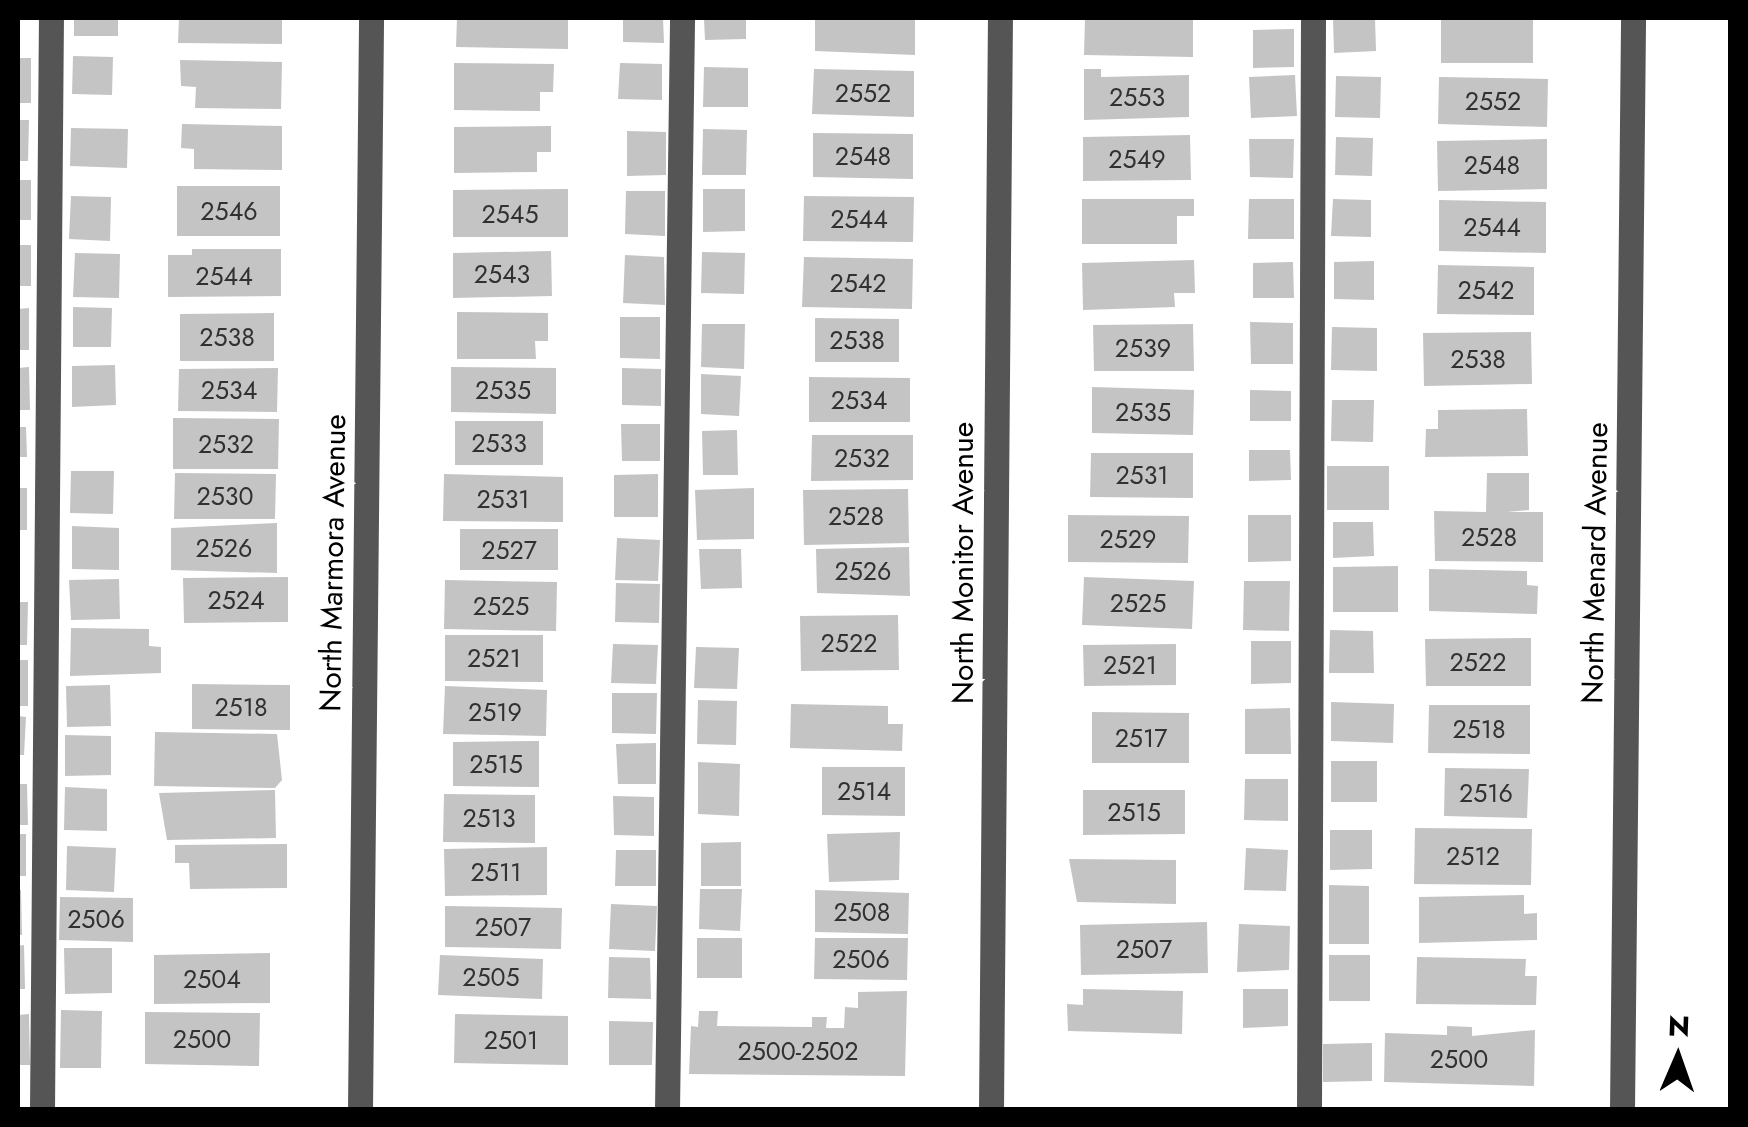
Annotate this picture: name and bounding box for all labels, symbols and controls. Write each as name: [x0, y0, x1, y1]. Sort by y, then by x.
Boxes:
house number: 2552: [835, 78, 891, 108]
house number: 2553: [1109, 82, 1165, 112]
house number: 2552: [1465, 86, 1521, 116]
house number: 2548: [835, 141, 891, 171]
house number: 2549: [1108, 144, 1166, 174]
house number: 2548: [1464, 150, 1520, 180]
house number: 2546: [200, 196, 258, 226]
house number: 2545: [482, 199, 538, 229]
house number: 2544: [830, 204, 888, 234]
house number: 2544: [1463, 212, 1521, 242]
house number: 2543: [474, 259, 530, 289]
house number: 2544: [195, 261, 253, 291]
house number: 2542: [829, 268, 887, 298]
house number: 2542: [1457, 275, 1515, 305]
house number: 2538: [199, 322, 255, 352]
house number: 2538: [829, 325, 885, 355]
house number: 2539: [1115, 333, 1171, 363]
house number: 2538: [1450, 344, 1506, 374]
house number: 2534: [201, 375, 257, 405]
house number: 2535: [475, 375, 531, 405]
house number: 2534: [831, 385, 887, 415]
house number: 2535: [1115, 397, 1171, 427]
street label: North Marmora Avenue: [312, 414, 354, 712]
street label: North Monitor Avenue: [945, 422, 981, 704]
street label: North Menard Avenue: [1575, 422, 1615, 704]
house number: 2533: [471, 428, 527, 458]
house number: 2532: [198, 429, 254, 459]
house number: 2532: [834, 443, 890, 473]
house number: 2531: [1115, 460, 1169, 490]
house number: 2530: [197, 481, 253, 511]
house number: 2531: [476, 484, 530, 514]
house number: 2528: [828, 501, 884, 531]
house number: 2528: [1461, 522, 1517, 552]
house number: 2529: [1100, 524, 1156, 554]
house number: 2526: [196, 533, 252, 563]
house number: 2527: [481, 535, 537, 565]
house number: 2526: [835, 556, 891, 586]
house number: 2524: [207, 585, 265, 615]
house number: 2525: [1110, 588, 1166, 618]
house number: 2525: [473, 591, 529, 621]
house number: 2522: [821, 628, 877, 658]
house number: 2521: [467, 643, 521, 673]
house number: 2522: [1450, 647, 1506, 677]
house number: 2521: [1103, 650, 1157, 680]
house number: 2518: [214, 692, 268, 722]
house number: 2519: [468, 697, 522, 727]
house number: 2518: [1452, 714, 1506, 744]
house number: 2517: [1115, 723, 1167, 753]
house number: 2515: [469, 749, 523, 779]
house number: 2514: [837, 776, 891, 806]
house number: 2516: [1459, 778, 1513, 808]
house number: 2515: [1107, 797, 1161, 827]
house number: 2513: [462, 803, 516, 833]
house number: 2512: [1446, 841, 1500, 871]
house number: 2511: [471, 857, 521, 887]
house number: 2508: [834, 897, 890, 927]
house number: 2506: [67, 904, 125, 934]
house number: 2507: [475, 912, 531, 942]
house number: 2507: [1116, 934, 1172, 964]
house number: 2506: [832, 944, 890, 974]
house number: 2505: [462, 962, 520, 992]
house number: 2504: [183, 964, 241, 994]
text: N: [1667, 1006, 1691, 1047]
north arrow: [1628, 1007, 1728, 1107]
house number: 2500: [173, 1024, 231, 1054]
house number: 2501: [484, 1025, 538, 1055]
house number: 2500-2502: [737, 1036, 859, 1066]
house number: 2500: [1430, 1044, 1488, 1074]

